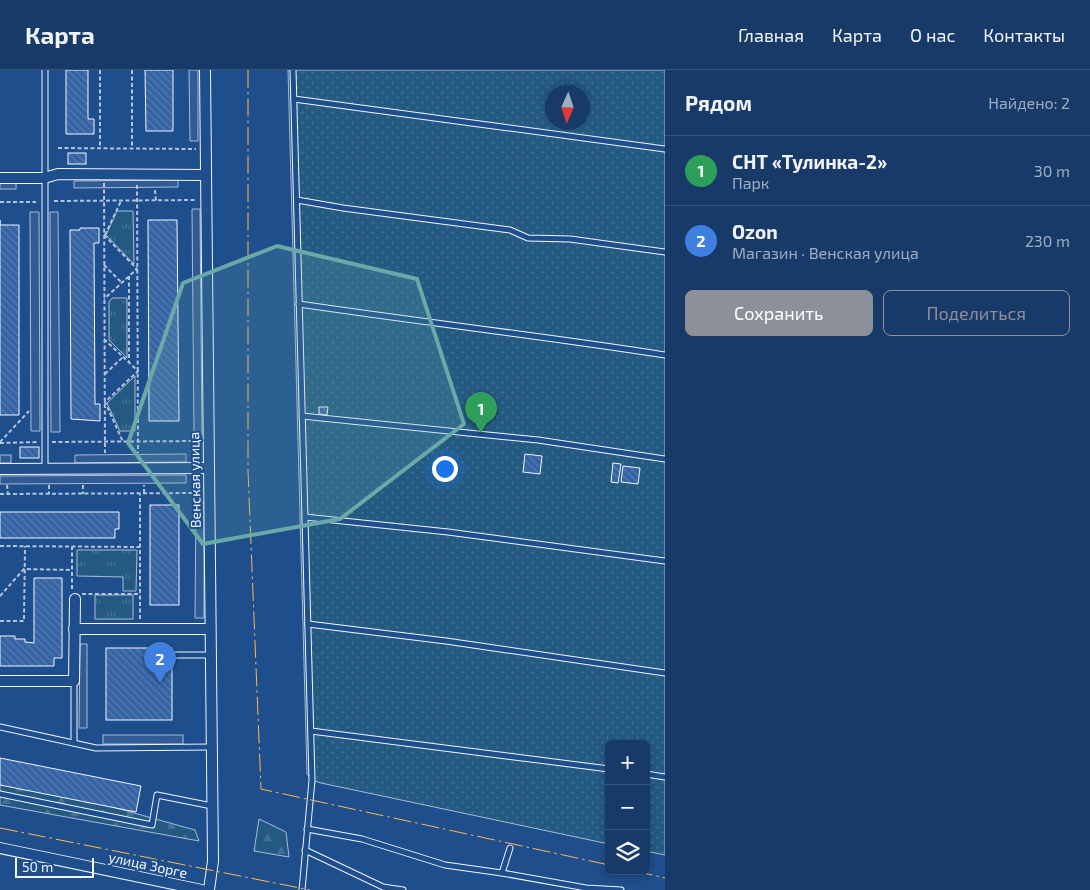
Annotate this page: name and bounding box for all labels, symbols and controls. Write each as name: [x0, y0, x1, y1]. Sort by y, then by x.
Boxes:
text: Карта: [25, 20, 95, 49]
text: Главная: [738, 24, 804, 46]
text: Карта: [832, 24, 882, 46]
text: О нас: [910, 24, 955, 46]
text: Контакты: [983, 24, 1065, 46]
north arrow: [545, 85, 590, 130]
text: Рядом: [685, 90, 752, 115]
text: Найдено: 2: [988, 93, 1070, 112]
text: СНТ «Тулинка-2»: [732, 150, 887, 173]
text: 1: [698, 161, 704, 180]
text: 30 m: [1034, 161, 1070, 180]
text: Парк: [732, 173, 769, 192]
text: Ozon: [732, 220, 778, 243]
text: 2: [696, 231, 706, 250]
text: 230 m: [1025, 231, 1070, 250]
text: Магазин · Венская улица: [732, 243, 919, 262]
button: Сохранить: [685, 290, 873, 336]
button: Поделиться: [883, 290, 1070, 336]
pin: 1: [465, 392, 497, 433]
street label: Венская улица: [185, 432, 204, 528]
your location: [432, 456, 458, 482]
pin: 2: [144, 642, 176, 683]
map controls: [605, 740, 650, 875]
button: +: [605, 740, 650, 785]
button: −: [605, 785, 650, 830]
button: layers: [605, 830, 650, 875]
street label: улица Зорге: [107, 848, 189, 881]
scale bar: [15, 855, 94, 878]
text: 50 m: [22, 858, 53, 875]

